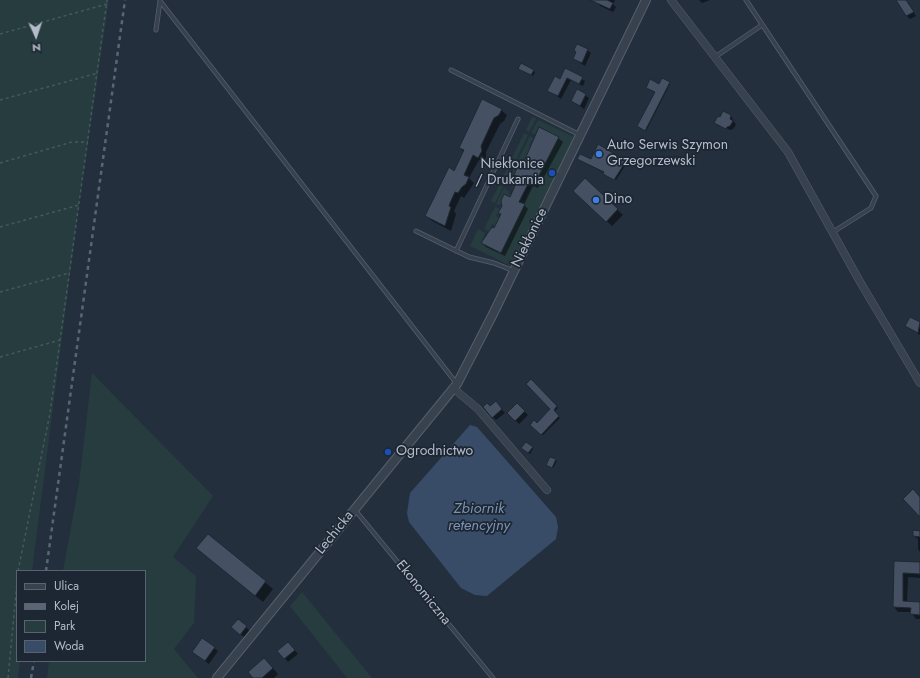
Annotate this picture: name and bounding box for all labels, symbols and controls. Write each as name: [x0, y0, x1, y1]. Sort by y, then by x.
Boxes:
north arrow: [16, 16, 56, 56]
text: N: [32, 40, 41, 56]
place label: Auto Serwis Szymon Grzegorzewski: [607, 138, 728, 170]
marker: Auto Serwis Szymon Grzegorzewski: [594, 149, 604, 159]
place label: Niekłonice / Drukarnia: [475, 157, 544, 190]
marker: Niekłonice / Drukarnia: [547, 168, 557, 178]
place label: Dino: [604, 192, 632, 208]
marker: Dino: [591, 195, 601, 205]
street label: Niekłonice: [509, 206, 551, 270]
place label: Ogrodnictwo: [396, 444, 473, 460]
marker: Ogrodnictwo: [383, 447, 393, 457]
water label: Zbiornik retencyjny: [448, 500, 510, 535]
street label: Lechicka: [312, 508, 358, 558]
street label: Ekonomiczna: [392, 557, 454, 629]
legend: [16, 570, 146, 662]
text: Ulica: [54, 577, 79, 595]
text: Kolej: [54, 597, 79, 615]
text: Park: [54, 617, 75, 635]
text: Woda: [54, 637, 84, 655]

